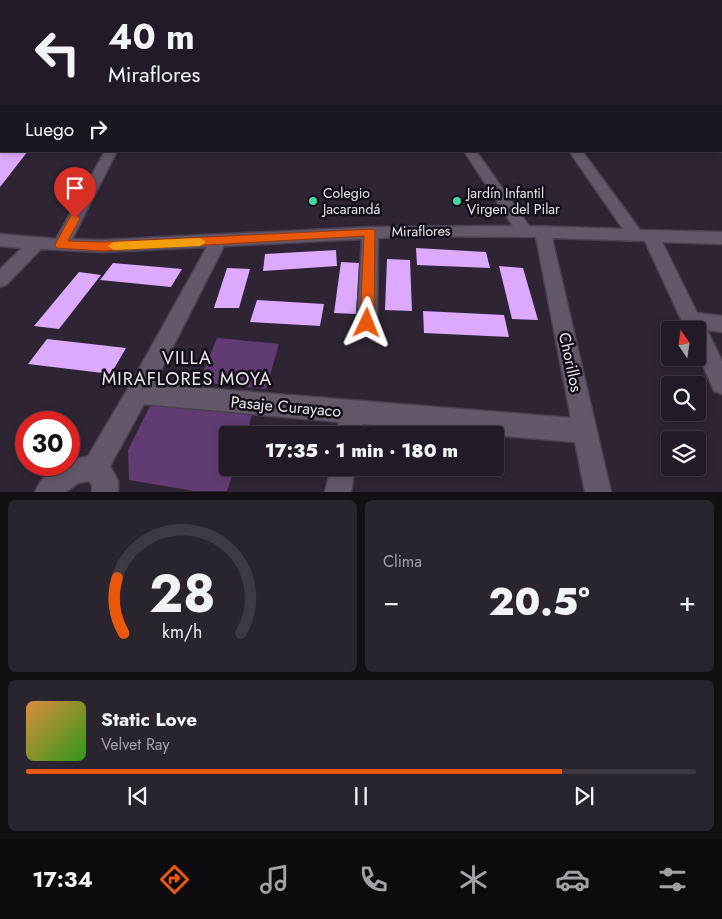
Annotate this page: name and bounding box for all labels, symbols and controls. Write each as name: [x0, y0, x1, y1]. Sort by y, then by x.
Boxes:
text: 40 m: [108, 12, 195, 62]
icon: left: [25, 20, 90, 85]
text: Miraflores: [108, 58, 200, 90]
icon: right: [84, 115, 112, 143]
text: Luego: [25, 116, 74, 143]
pin: [54, 167, 96, 218]
icon: arrive: [61, 174, 89, 202]
place label: Colegio Jacarandá: [321, 183, 380, 219]
place label: Jardín Infantil Virgen del Pilar: [465, 183, 560, 219]
marker: Colegio Jacarandá: [307, 195, 319, 207]
marker: Jardín Infantil Virgen del Pilar: [451, 195, 463, 207]
street label: Miraflores: [391, 220, 451, 242]
position arrow: [340, 296, 392, 348]
north arrow: [661, 321, 706, 366]
map controls: [661, 321, 706, 476]
street label: Chorillos: [553, 330, 588, 394]
district label: VILLA MIRAFLORES MOYA: [102, 345, 272, 392]
button: search: [661, 376, 706, 421]
street label: Pasaje Curayaco: [230, 390, 342, 423]
speed limit sign: 30: [15, 411, 80, 476]
button: layers: [661, 431, 706, 476]
text: 17:35 · 1 min · 180 m: [265, 437, 458, 464]
text: Clima: [383, 550, 422, 573]
text: 28: [149, 556, 216, 632]
text: 20.5°: [489, 574, 590, 629]
text: −: [383, 581, 400, 622]
text: +: [679, 581, 696, 622]
text: km/h: [162, 619, 203, 645]
text: Static Love: [101, 706, 197, 733]
text: Velvet Ray: [101, 733, 170, 756]
icon: previous: [124, 782, 152, 810]
icon: pause: [347, 782, 375, 810]
icon: next: [570, 782, 598, 810]
icon: directions: [157, 862, 192, 897]
icon: music: [257, 862, 292, 897]
icon: phone: [356, 862, 391, 897]
icon: climate: [456, 862, 491, 897]
icon: car: [555, 862, 590, 897]
icon: filters: [655, 862, 690, 897]
text: 17:34: [32, 863, 93, 895]

